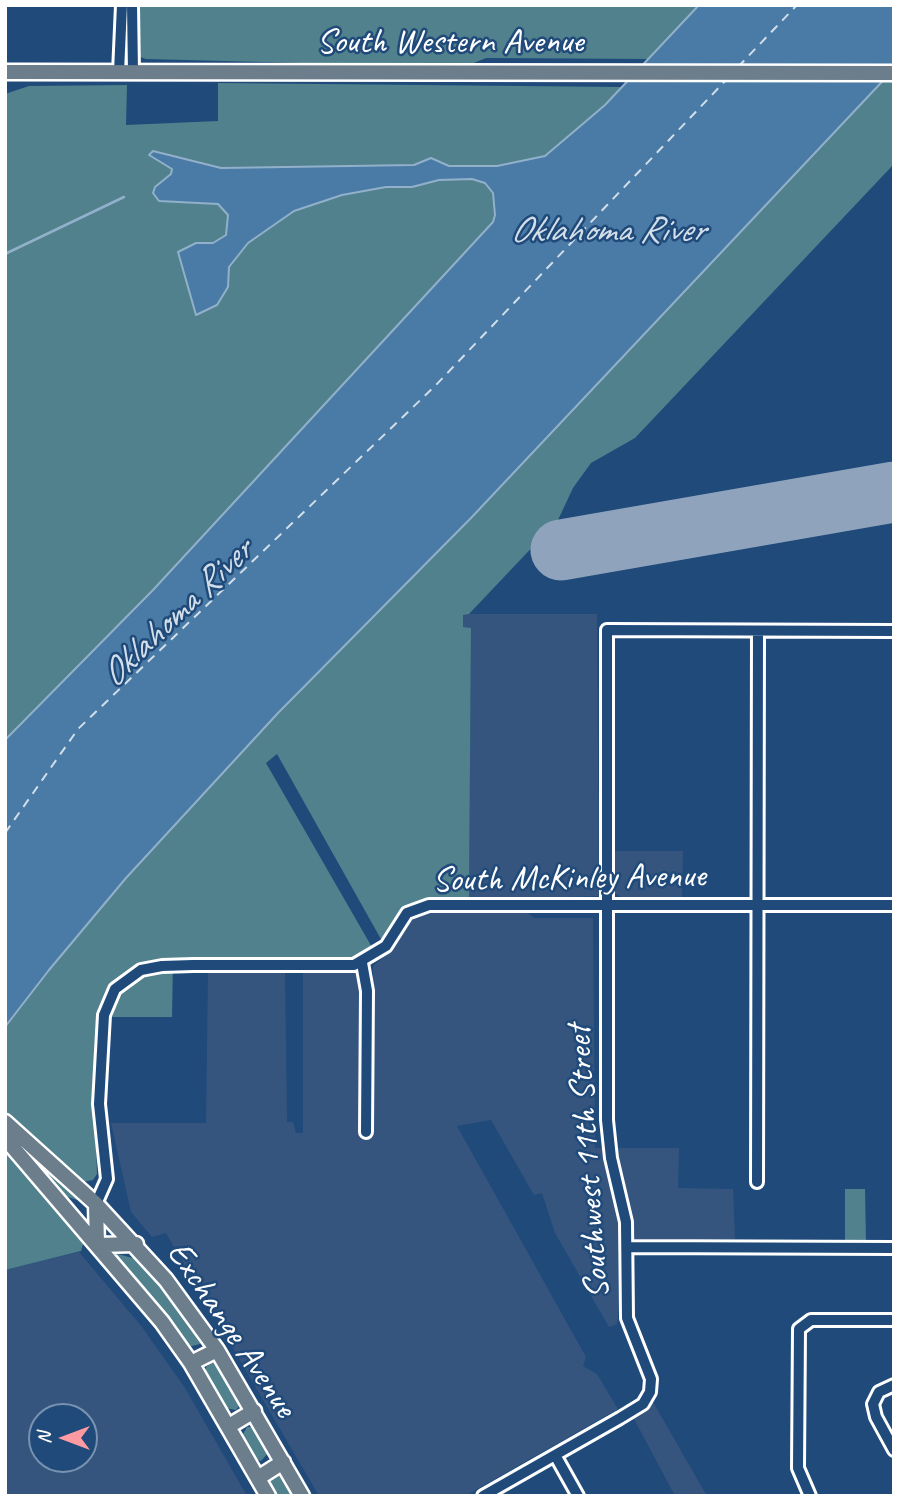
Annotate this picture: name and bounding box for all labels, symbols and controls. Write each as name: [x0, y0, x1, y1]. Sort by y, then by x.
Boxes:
street label: South Western Avenue: [317, 22, 583, 64]
water label: Oklahoma River: [510, 209, 704, 253]
water label: Oklahoma River: [92, 531, 262, 697]
street label: South McKinley Avenue: [432, 856, 706, 902]
street label: Southwest 11th Street: [558, 1024, 620, 1300]
street label: Exchange Avenue: [157, 1234, 305, 1426]
north arrow: [28, 1403, 98, 1473]
text: N: [32, 1432, 56, 1444]

